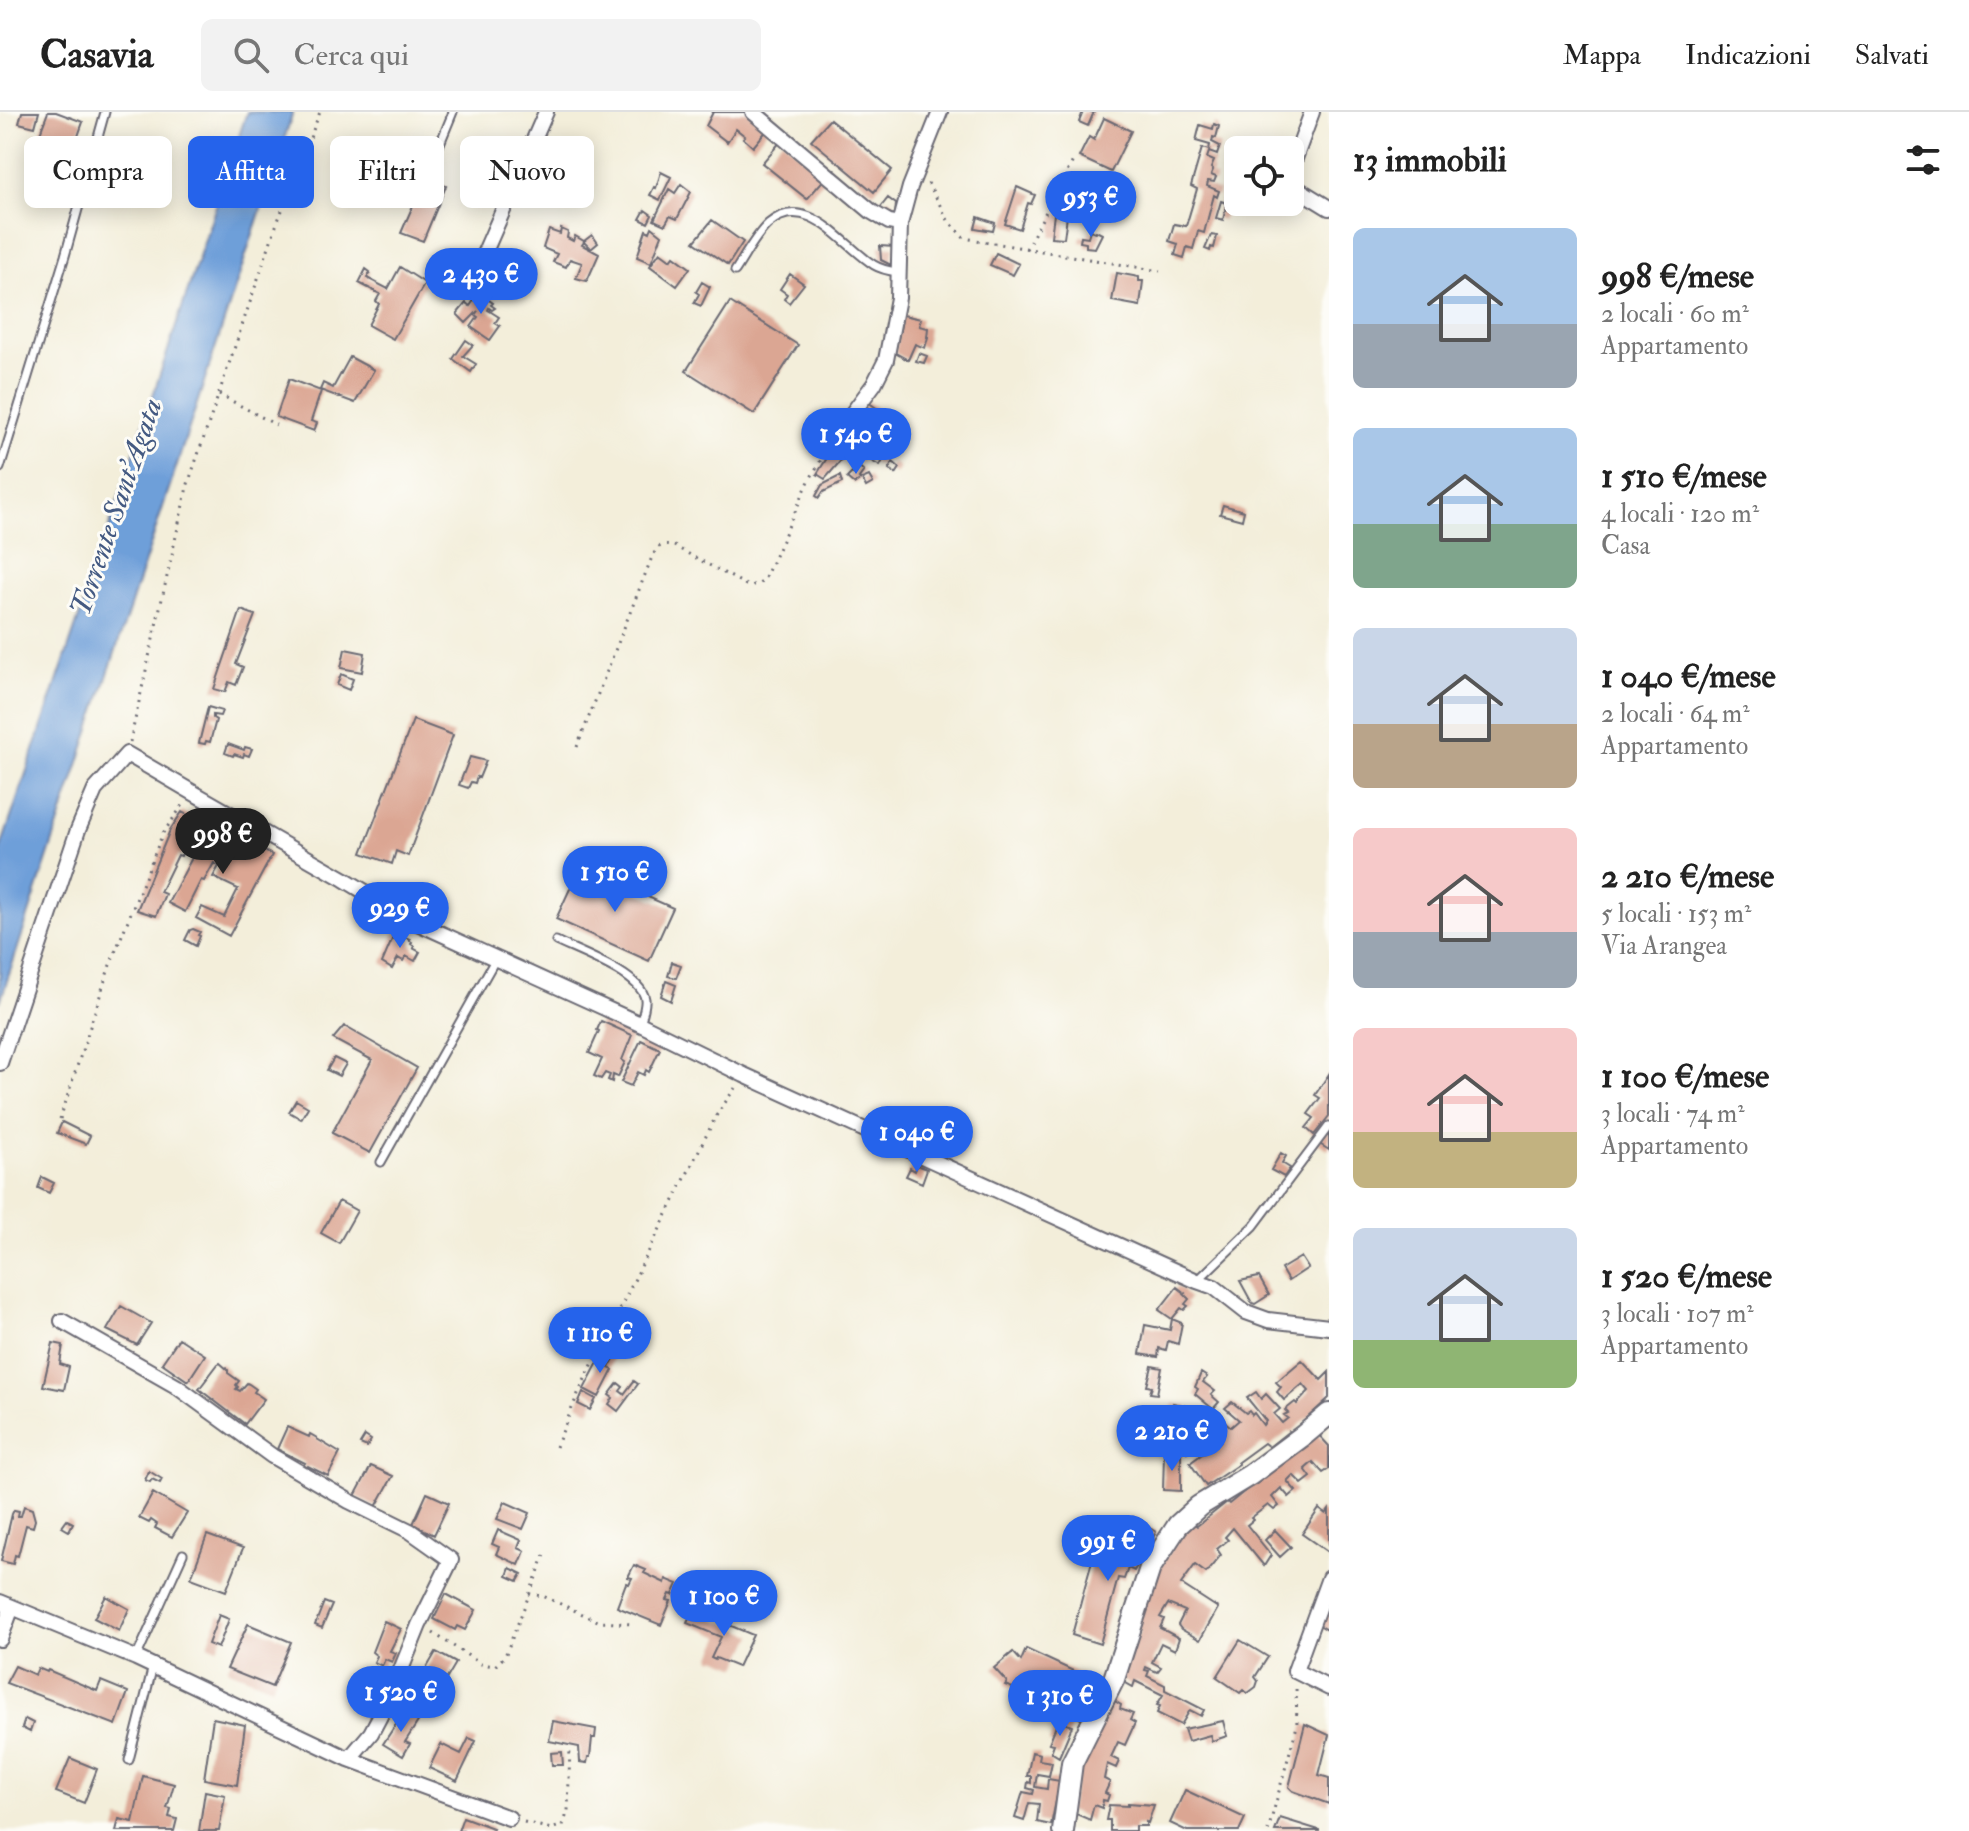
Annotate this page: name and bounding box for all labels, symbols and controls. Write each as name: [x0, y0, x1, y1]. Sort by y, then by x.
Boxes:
search box: [201, 19, 761, 91]
text: Casavia: [40, 31, 153, 79]
icon: search: [229, 33, 273, 77]
text: Cerca qui: [293, 37, 409, 74]
text: Mappa: [1563, 38, 1641, 73]
text: Indicazioni: [1685, 38, 1811, 73]
text: Salvati: [1855, 38, 1929, 73]
chip: Compra: [24, 136, 172, 208]
chip: Affitta: [188, 136, 314, 208]
chip: Filtri: [330, 136, 444, 208]
chip: Nuovo: [460, 136, 594, 208]
map controls: [1224, 136, 1304, 216]
button: locate: [1224, 136, 1304, 216]
icon: filters: [1901, 138, 1945, 182]
text: 13 immobili: [1353, 139, 1507, 182]
pin: 953 €: [1035, 171, 1147, 239]
text: 953 €: [1063, 181, 1119, 213]
pin: 2 430 €: [407, 248, 555, 316]
text: 998 €/mese: [1601, 255, 1754, 298]
text: 2 430 €: [443, 258, 519, 290]
icon: home: [1417, 260, 1513, 356]
text: 2 locali · 60 m²: [1601, 298, 1749, 330]
text: Appartamento: [1601, 330, 1748, 362]
water label: Torrente Sant'Agata: [62, 394, 170, 620]
pin: 1 540 €: [782, 408, 930, 476]
text: 1 540 €: [819, 418, 893, 450]
text: 1 510 €/mese: [1601, 455, 1767, 498]
icon: home: [1417, 460, 1513, 556]
text: 4 locali · 120 m²: [1601, 498, 1759, 530]
text: Casa: [1601, 530, 1650, 562]
text: 1 040 €/mese: [1601, 655, 1776, 698]
icon: home: [1417, 660, 1513, 756]
text: 2 locali · 64 m²: [1601, 698, 1750, 730]
text: Appartamento: [1601, 730, 1748, 762]
pin: 998 €: [167, 808, 279, 876]
text: 998 €: [193, 818, 253, 850]
pin: 1 510 €: [541, 846, 689, 914]
text: 2 210 €/mese: [1601, 855, 1774, 898]
text: 1 510 €: [580, 856, 650, 888]
icon: home: [1417, 860, 1513, 956]
pin: 929 €: [344, 882, 456, 950]
text: 929 €: [370, 892, 430, 924]
text: 5 locali · 153 m²: [1601, 898, 1751, 930]
text: Via Arangea: [1601, 930, 1727, 962]
text: 1 100 €/mese: [1601, 1055, 1769, 1098]
icon: home: [1417, 1060, 1513, 1156]
text: 3 locali · 74 m²: [1601, 1098, 1745, 1130]
pin: 1 040 €: [843, 1106, 991, 1174]
text: 1 040 €: [879, 1116, 955, 1148]
text: Appartamento: [1601, 1130, 1748, 1162]
text: 1 520 €/mese: [1601, 1255, 1772, 1298]
icon: home: [1417, 1260, 1513, 1356]
text: 3 locali · 107 m²: [1601, 1298, 1754, 1330]
pin: 1 110 €: [526, 1307, 674, 1375]
text: 1 110 €: [566, 1317, 634, 1349]
text: Appartamento: [1601, 1330, 1748, 1362]
pin: 2 210 €: [1098, 1405, 1246, 1473]
text: 2 210 €: [1135, 1415, 1209, 1447]
pin: 991 €: [1052, 1515, 1164, 1583]
text: 991 €: [1080, 1525, 1136, 1557]
pin: 1 100 €: [650, 1570, 798, 1638]
text: 1 100 €: [688, 1580, 760, 1612]
pin: 1 520 €: [327, 1666, 475, 1734]
pin: 1 310 €: [986, 1670, 1134, 1738]
text: 1 520 €: [364, 1676, 438, 1708]
text: 1 310 €: [1026, 1680, 1094, 1712]

